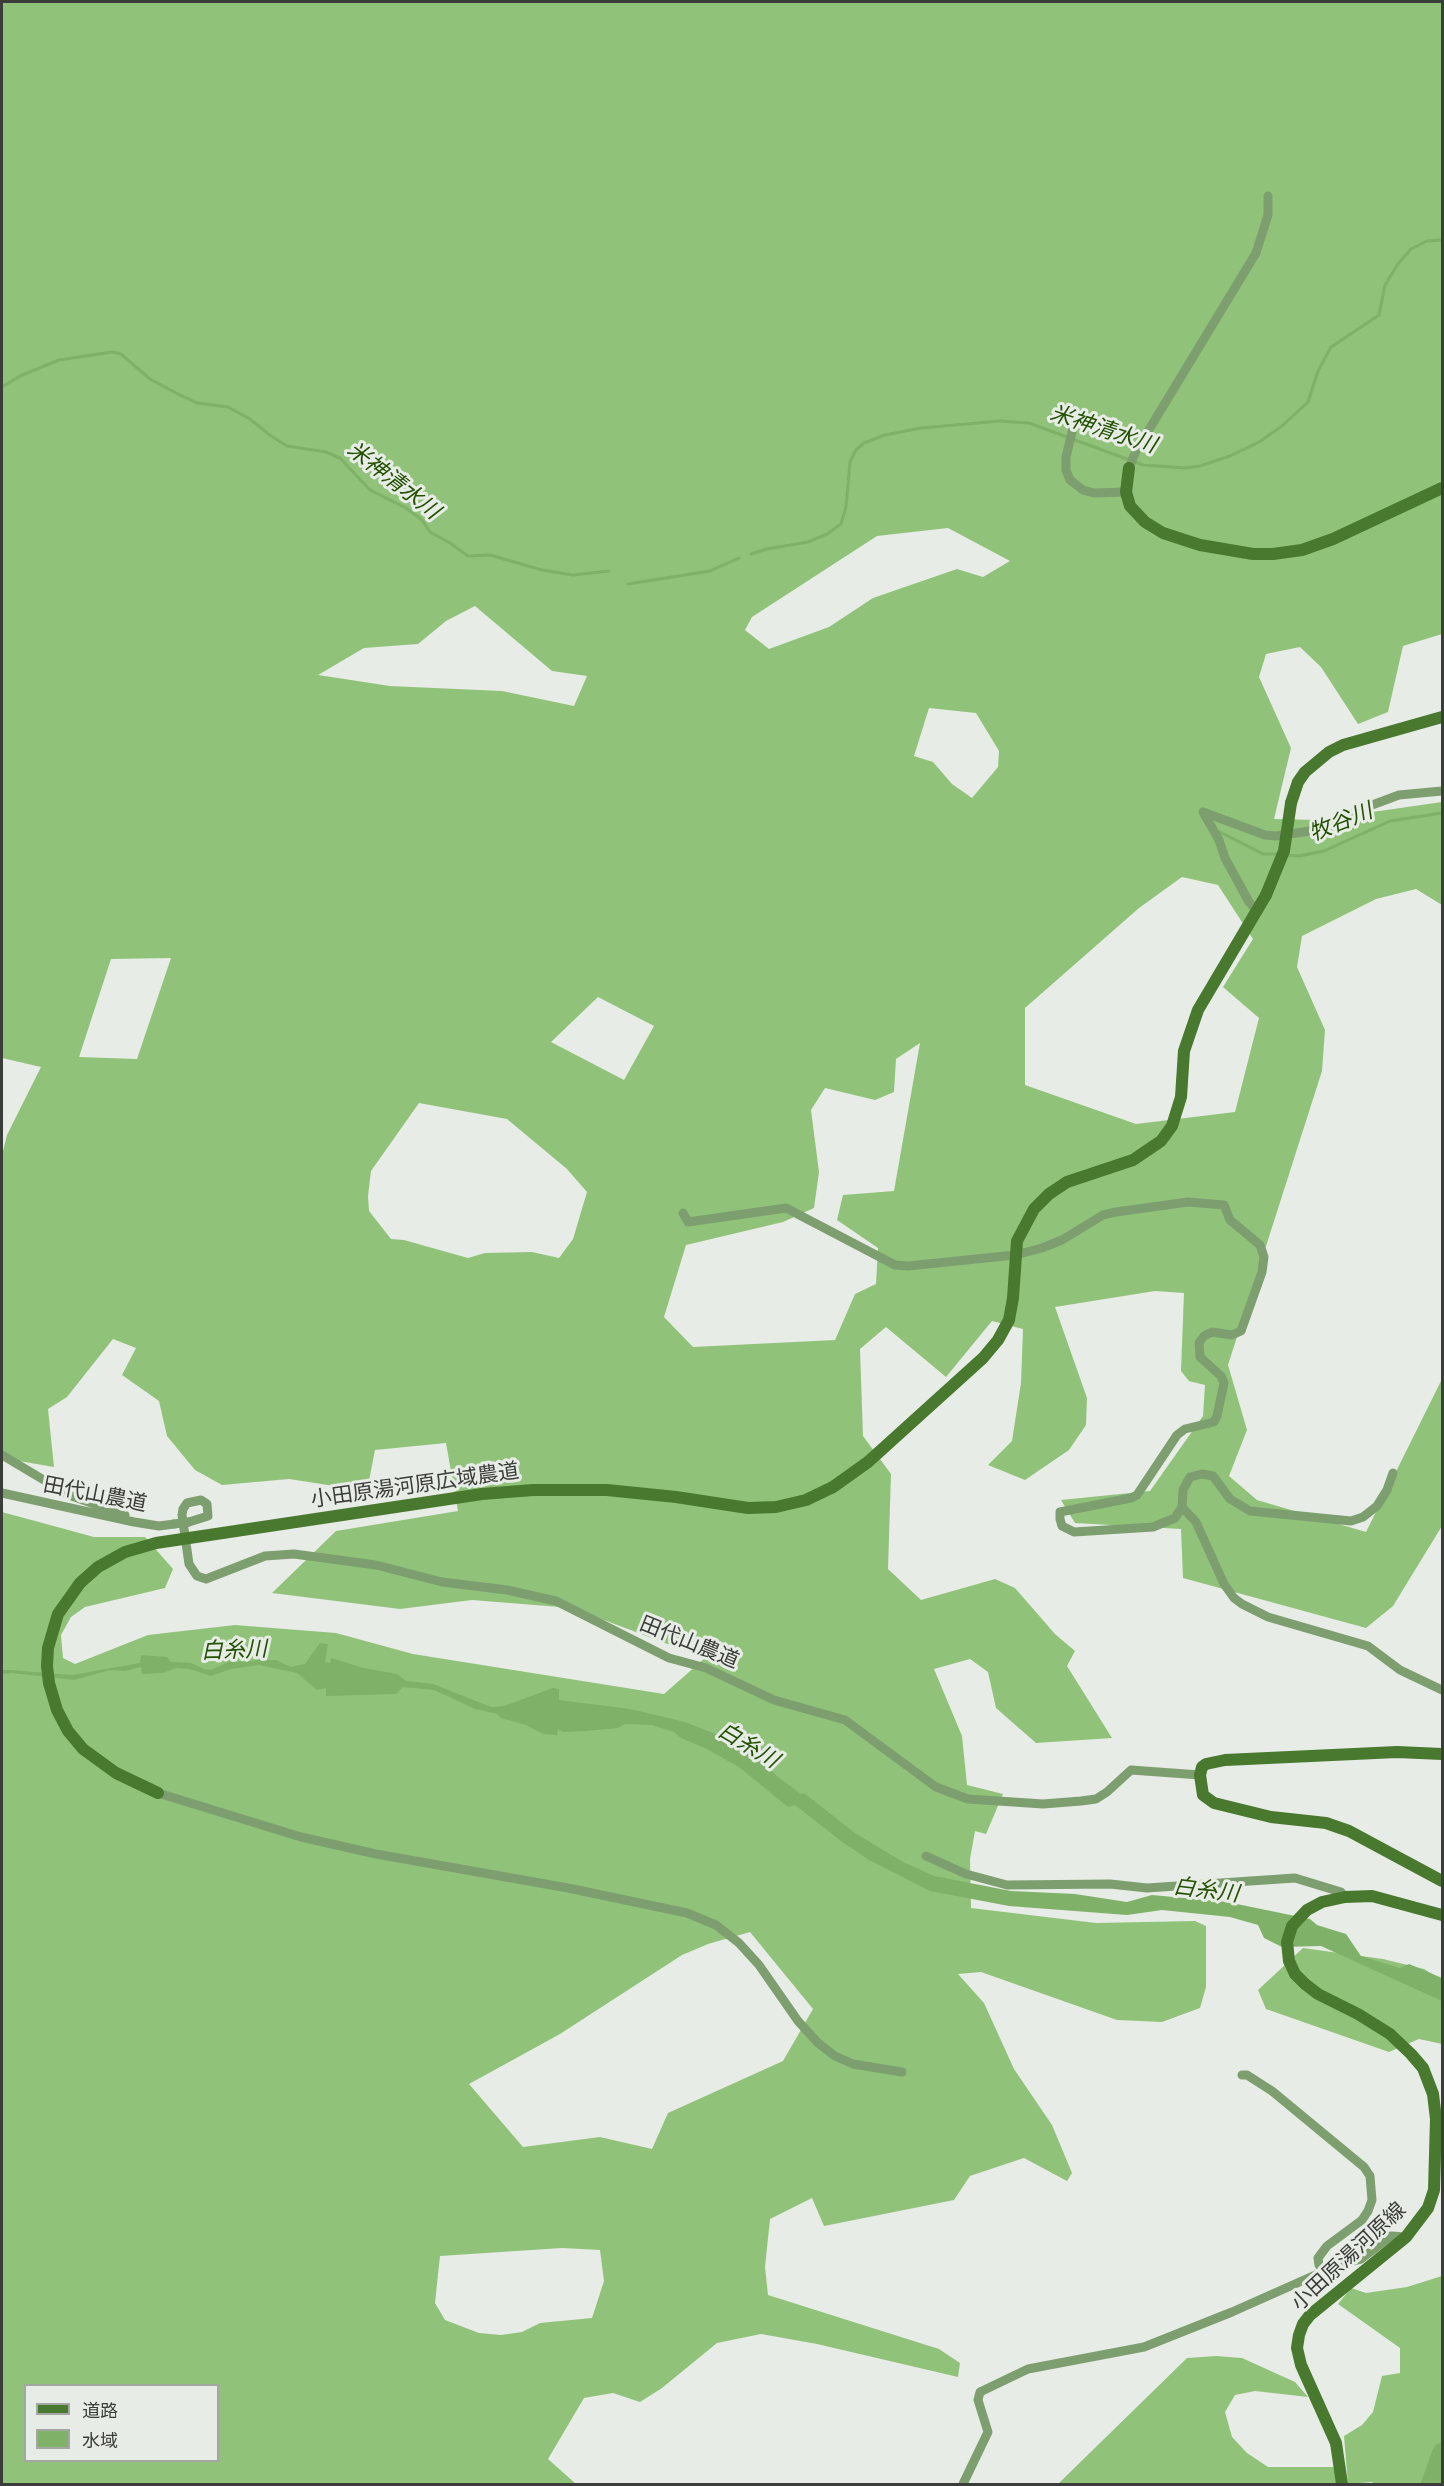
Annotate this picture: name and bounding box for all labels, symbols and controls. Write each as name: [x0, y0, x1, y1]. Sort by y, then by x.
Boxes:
water label: 米神清水川: [1047, 400, 1159, 460]
water label: 米神清水川: [342, 437, 444, 525]
water label: 牧谷川: [1305, 798, 1377, 848]
street label: 小田原湯河原広域農道: [309, 1459, 521, 1513]
street label: 田代山農道: [41, 1473, 149, 1517]
street label: 田代山農道: [636, 1612, 742, 1674]
water label: 白糸川: [201, 1637, 267, 1665]
water label: 白糸川: [713, 1718, 783, 1774]
water label: 白糸川: [1172, 1874, 1240, 1908]
street label: 小田原湯河原線: [1287, 2198, 1411, 2316]
legend: [24, 2384, 219, 2462]
text: 道路: [82, 2400, 118, 2422]
text: 水域: [82, 2430, 118, 2452]

